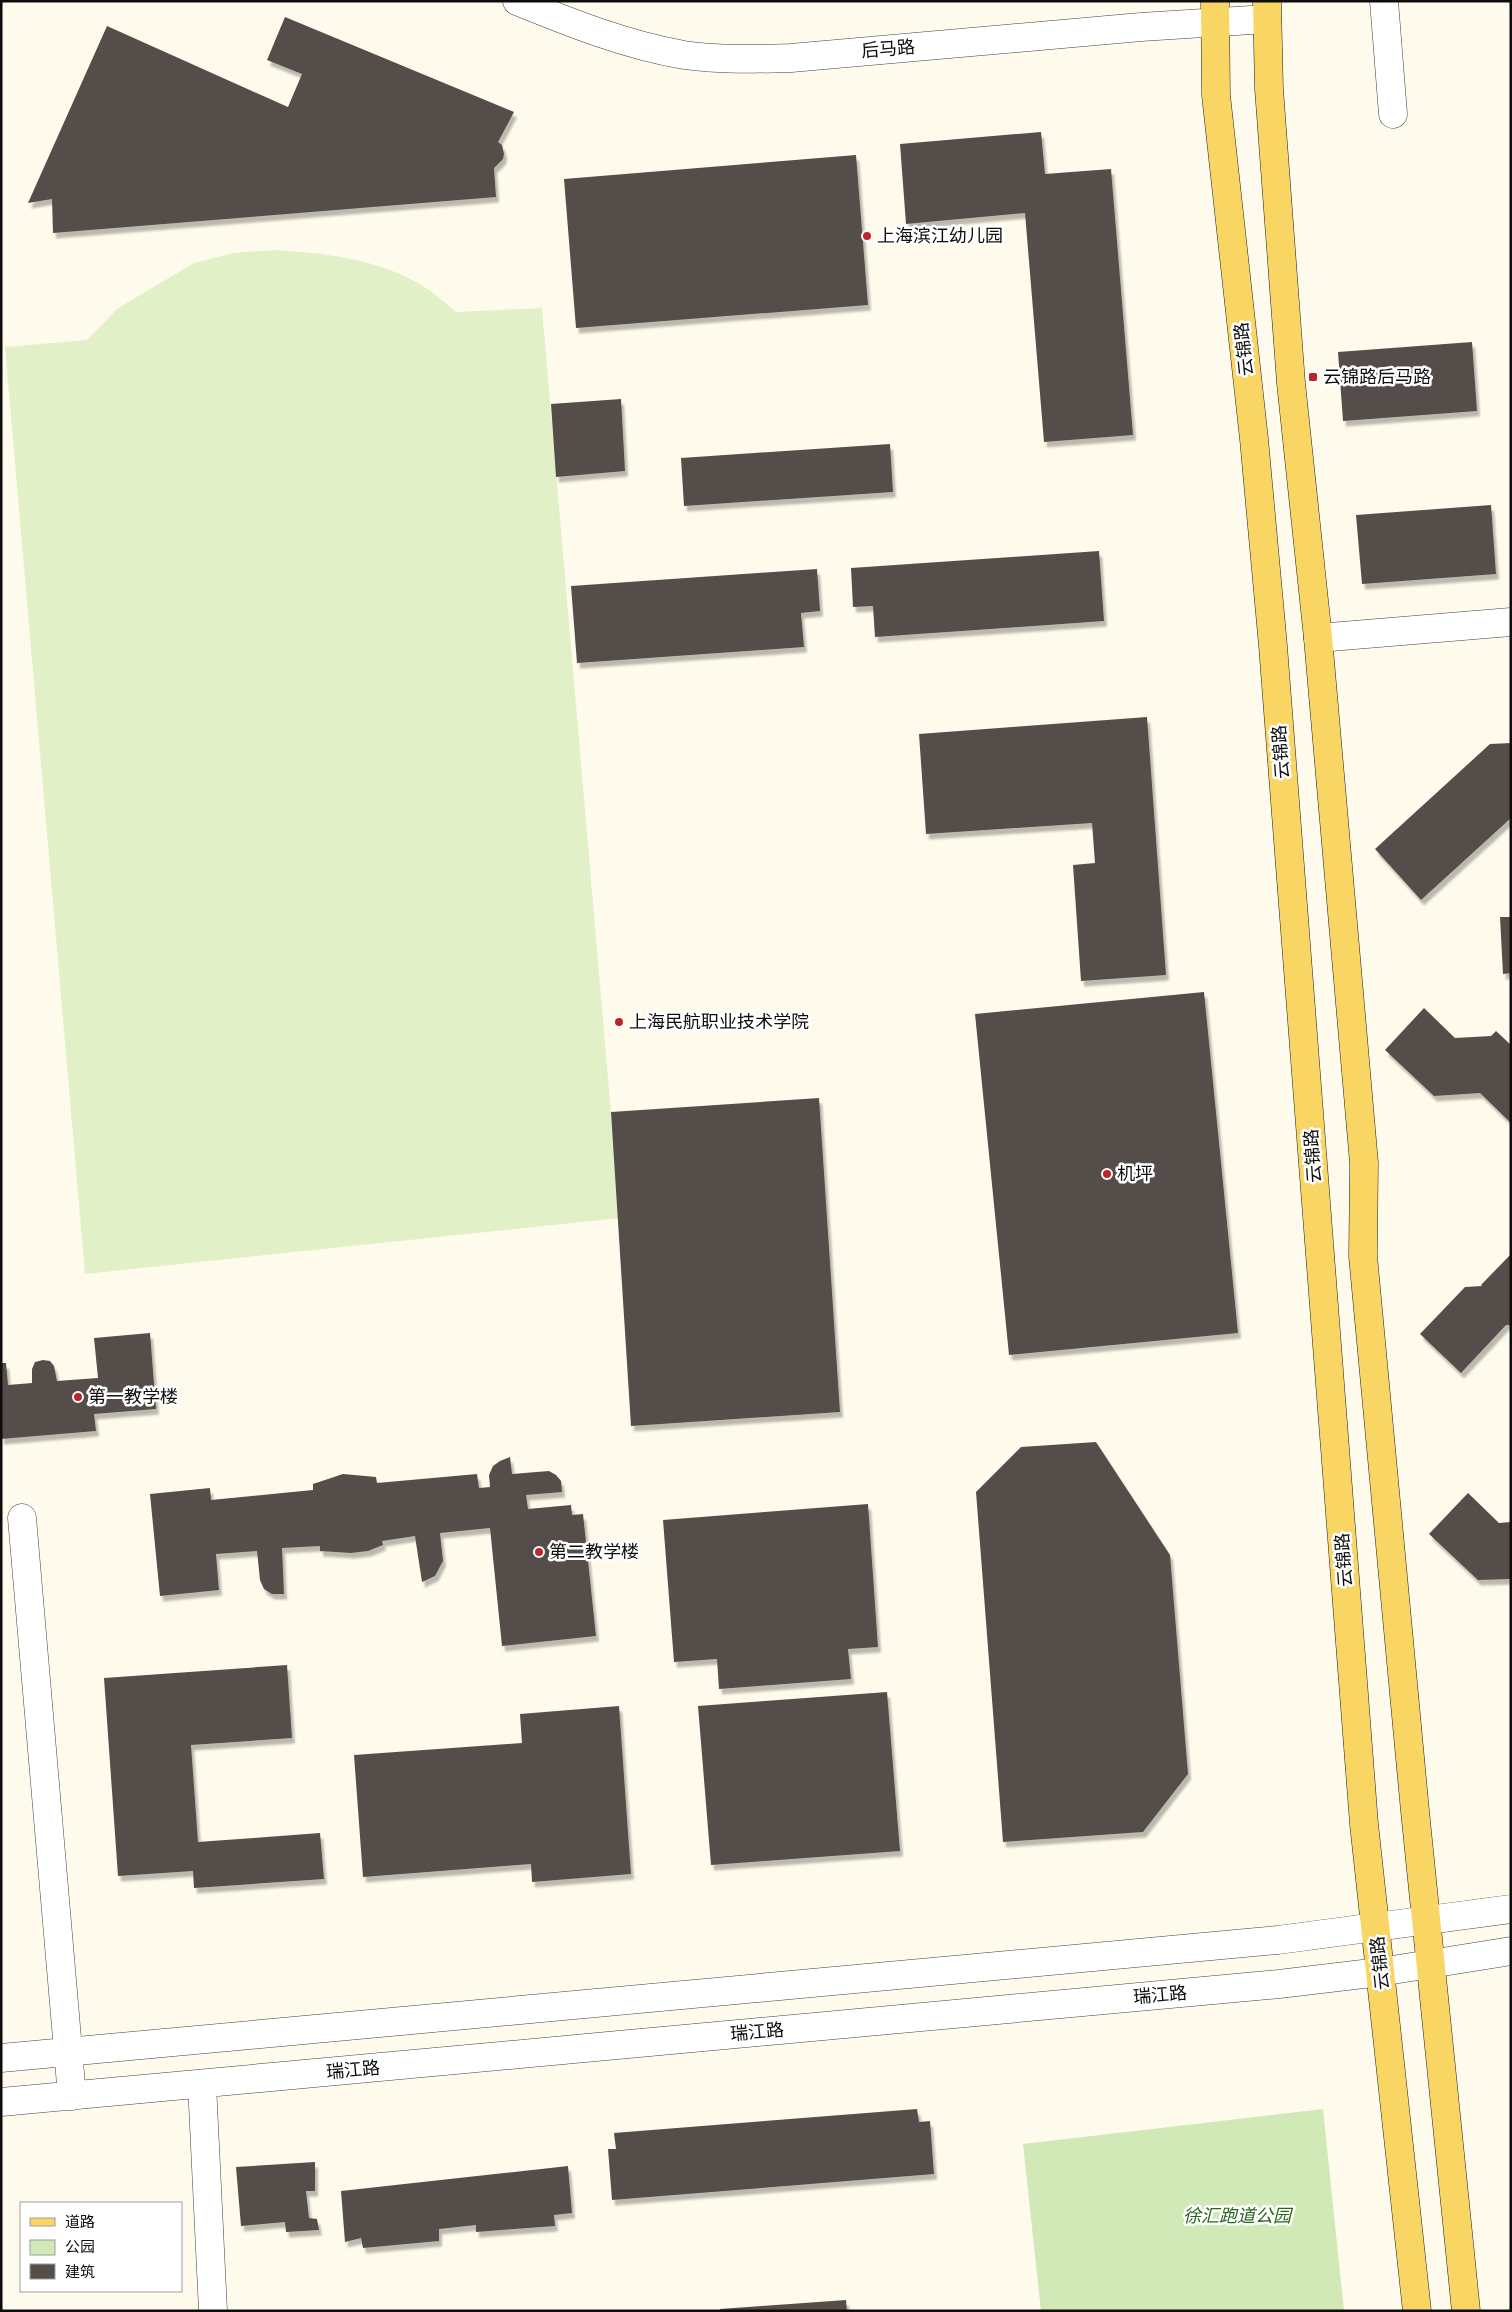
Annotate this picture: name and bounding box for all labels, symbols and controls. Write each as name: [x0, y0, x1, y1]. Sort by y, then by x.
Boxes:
street label: 后马路: [860, 36, 916, 62]
place label: 上海滨江幼儿园: [877, 225, 1003, 247]
marker: 上海滨江幼儿园: [861, 230, 873, 242]
street label: 云锦路: [1230, 321, 1258, 377]
place label: 云锦路后马路: [1323, 366, 1431, 388]
marker: 云锦路后马路: [1307, 371, 1319, 383]
street label: 云锦路: [1268, 724, 1294, 780]
place label: 上海民航职业技术学院: [629, 1011, 809, 1033]
marker: 上海民航职业技术学院: [613, 1016, 625, 1028]
street label: 云锦路: [1300, 1128, 1326, 1184]
place label: 机坪: [1117, 1163, 1153, 1185]
marker: 机坪: [1101, 1168, 1113, 1180]
place label: 第一教学楼: [88, 1386, 178, 1408]
marker: 第一教学楼: [72, 1391, 84, 1403]
street label: 云锦路: [1331, 1532, 1357, 1588]
place label: 第二教学楼: [549, 1541, 639, 1563]
marker: 第二教学楼: [533, 1546, 545, 1558]
street label: 云锦路: [1366, 1935, 1394, 1991]
street label: 瑞江路: [1132, 1982, 1188, 2008]
street label: 瑞江路: [729, 2019, 785, 2045]
street label: 瑞江路: [325, 2057, 381, 2083]
legend: [20, 2202, 182, 2292]
park label: 徐汇跑道公园: [1183, 2205, 1294, 2227]
text: 道路: [65, 2213, 95, 2231]
text: 公园: [65, 2238, 95, 2256]
text: 建筑: [65, 2263, 95, 2281]

